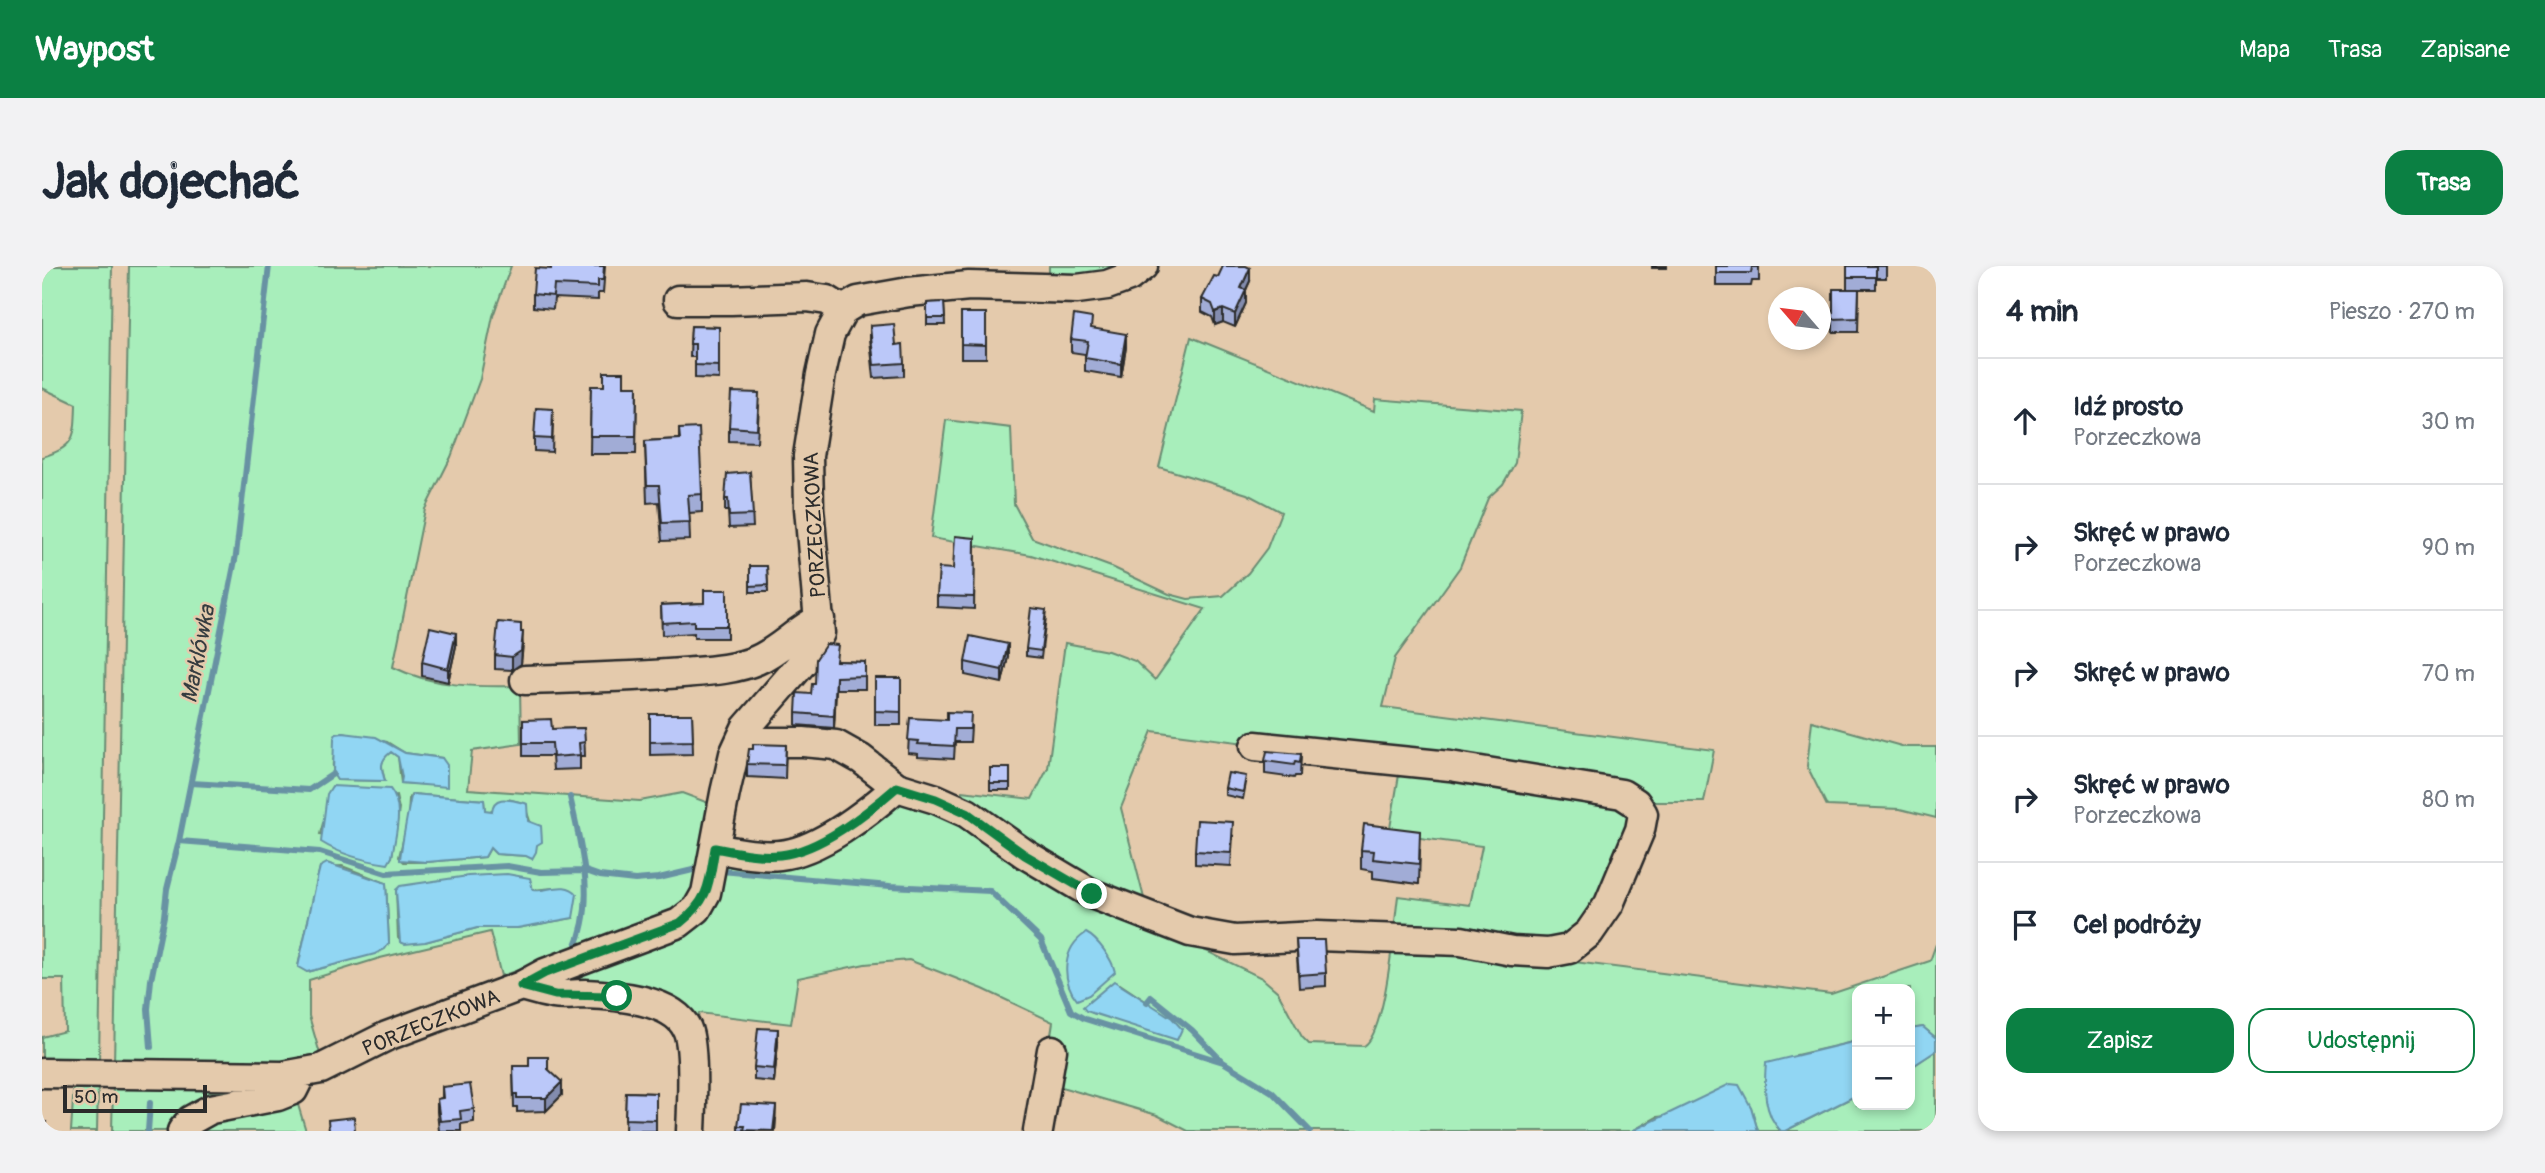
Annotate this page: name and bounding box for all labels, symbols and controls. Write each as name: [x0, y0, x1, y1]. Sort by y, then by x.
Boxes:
text: Waypost: [35, 29, 154, 70]
text: Mapa: [2239, 35, 2290, 64]
text: Trasa: [2328, 35, 2382, 64]
text: Zapisane: [2420, 35, 2510, 64]
button: Trasa: [2385, 150, 2503, 215]
text: Jak dojechać: [42, 152, 300, 213]
north arrow: [1768, 287, 1831, 350]
text: 4 min: [2006, 293, 2079, 330]
text: Pieszo · 270 m: [2329, 297, 2475, 326]
text: Idź prosto: [2073, 391, 2183, 423]
icon: ahead: [2006, 402, 2044, 440]
text: 30 m: [2421, 407, 2475, 436]
text: Porzeczkowa: [2073, 423, 2201, 452]
street label: PORZECZKOWA: [798, 451, 832, 599]
text: Skręć w prawo: [2073, 517, 2230, 549]
icon: right: [2006, 528, 2044, 566]
text: 90 m: [2422, 533, 2475, 562]
text: Porzeczkowa: [2073, 549, 2201, 578]
water label: Marklówka: [174, 601, 222, 705]
icon: right: [2006, 654, 2044, 692]
text: Skręć w prawo: [2073, 657, 2230, 689]
text: 70 m: [2422, 659, 2475, 688]
text: Skręć w prawo: [2073, 769, 2230, 801]
icon: right: [2006, 780, 2044, 818]
text: 80 m: [2422, 785, 2475, 814]
text: Porzeczkowa: [2073, 801, 2201, 830]
route end: [1076, 878, 1107, 909]
icon: arrive: [2006, 906, 2044, 944]
text: Cel podróży: [2073, 909, 2201, 941]
route start: [601, 980, 632, 1011]
street label: PORZECZKOWA: [358, 983, 504, 1063]
map controls: [1852, 984, 1915, 1110]
button: +: [1852, 984, 1915, 1047]
button: Zapisz: [2006, 1008, 2234, 1073]
button: Udostępnij: [2248, 1008, 2475, 1073]
button: −: [1852, 1047, 1915, 1110]
scale bar: [63, 1082, 206, 1114]
text: 50 m: [74, 1085, 118, 1109]

